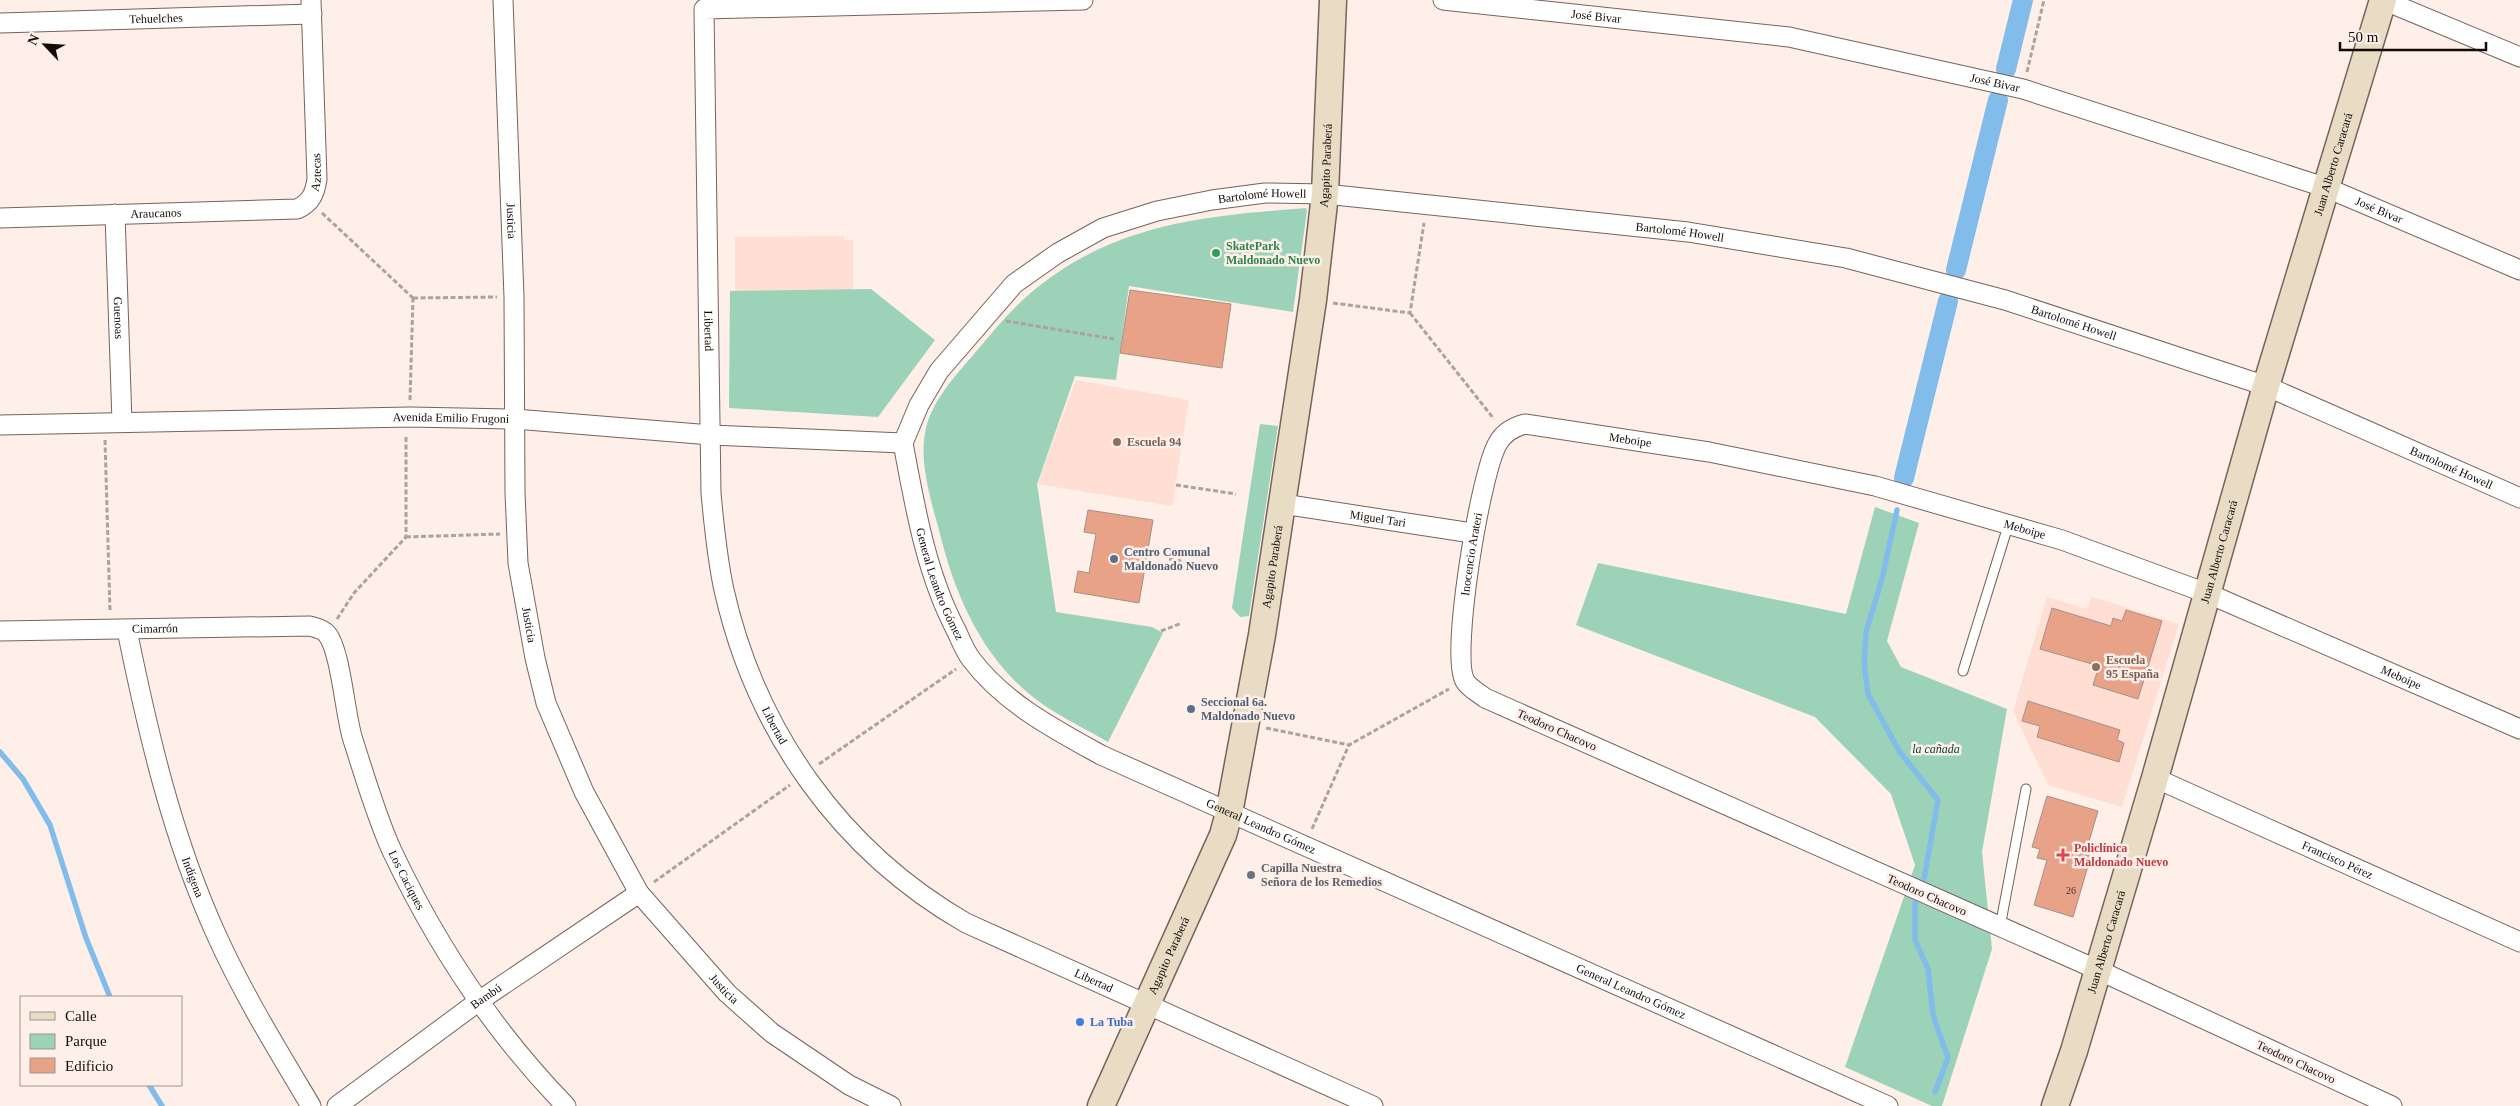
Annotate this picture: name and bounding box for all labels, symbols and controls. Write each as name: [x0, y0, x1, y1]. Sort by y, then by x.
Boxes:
street label: José Bivar: [1570, 7, 1622, 26]
street label: Tehuelches: [129, 11, 183, 26]
north arrow: [20, 20, 70, 70]
scale bar: [2340, 20, 2486, 52]
text: 50 m: [2348, 29, 2379, 45]
text: N: [25, 32, 43, 47]
street label: José Bivar: [1969, 70, 2021, 95]
street label: Juan Alberto Caracará: [2311, 111, 2356, 217]
street label: Agapito Paraberá: [1317, 123, 1335, 208]
street label: Aztecas: [308, 153, 324, 193]
street label: Bartolomé Howell: [1217, 186, 1307, 206]
street label: José Bivar: [2353, 194, 2405, 226]
street label: Justicia: [504, 203, 519, 240]
street label: Araucanos: [130, 205, 182, 221]
street label: Bartolomé Howell: [1635, 220, 1726, 245]
place label: SkatePark Maldonado Nuevo: [1226, 239, 1320, 267]
marker: SkatePark Maldonado Nuevo: [1210, 247, 1222, 259]
street label: Guenoas: [111, 297, 126, 339]
street label: Bartolomé Howell: [2029, 302, 2119, 343]
street label: Libertad: [701, 310, 716, 351]
street label: Avenida Emilio Frugoni: [393, 410, 510, 426]
street label: Meboipe: [1608, 430, 1652, 450]
place label: Escuela 94: [1127, 435, 1181, 449]
marker: Escuela 94: [1111, 436, 1123, 448]
street label: Bartolomé Howell: [2408, 443, 2496, 492]
street label: Juan Alberto Caracará: [2198, 498, 2240, 605]
street label: Miguel Tari: [1349, 507, 1408, 530]
street label: Inocencio Arateri: [1458, 511, 1485, 597]
street label: Meboipe: [2002, 517, 2047, 542]
street label: Agapito Paraberá: [1259, 524, 1286, 609]
street label: General Leandro Gómez: [913, 526, 967, 642]
place label: Centro Comunal Maldonado Nuevo: [1124, 545, 1218, 573]
marker: Centro Comunal Maldonado Nuevo: [1108, 553, 1120, 565]
street label: Justicia: [519, 606, 539, 644]
street label: Cimarrón: [132, 621, 178, 636]
place label: Escuela 95 España: [2106, 653, 2159, 681]
marker: Escuela 95 España: [2090, 661, 2102, 673]
street label: Meboipe: [2379, 663, 2424, 692]
place label: Seccional 6a. Maldonado Nuevo: [1201, 695, 1295, 723]
marker: Seccional 6a. Maldonado Nuevo: [1185, 703, 1197, 715]
street label: Libertad: [759, 704, 790, 747]
street label: Teodoro Chacovo: [1515, 706, 1599, 754]
park label: la cañada: [1912, 742, 1960, 756]
street label: General Leandro Gómez: [1204, 796, 1318, 857]
street label: Francisco Pérez: [2300, 838, 2375, 882]
place label: Policlínica Maldonado Nuevo: [2074, 841, 2168, 869]
street label: Los Caciques: [386, 848, 428, 912]
marker: Policlínica Maldonado Nuevo: [2056, 848, 2070, 862]
street label: Indígena: [179, 855, 207, 900]
place label: Capilla Nuestra Señora de los Remedios: [1261, 861, 1382, 889]
marker: Capilla Nuestra Señora de los Remedios: [1245, 869, 1257, 881]
street label: Teodoro Chacovo: [1885, 871, 1969, 919]
house number: 26: [2066, 885, 2076, 896]
street label: Juan Alberto Caracará: [2084, 888, 2128, 995]
street label: Agapito Paraberá: [1145, 914, 1193, 997]
street label: General Leandro Gómez: [1574, 961, 1688, 1022]
street label: Libertad: [1072, 966, 1115, 995]
street label: Justicia: [706, 971, 742, 1007]
street label: Bambú: [468, 981, 504, 1012]
legend: [20, 996, 182, 1086]
text: Calle: [65, 1008, 97, 1024]
place label: La Tuba: [1090, 1015, 1133, 1029]
marker: La Tuba: [1074, 1016, 1086, 1028]
text: Parque: [65, 1033, 107, 1049]
street label: Teodoro Chacovo: [2254, 1038, 2338, 1086]
text: Edificio: [65, 1058, 113, 1074]

